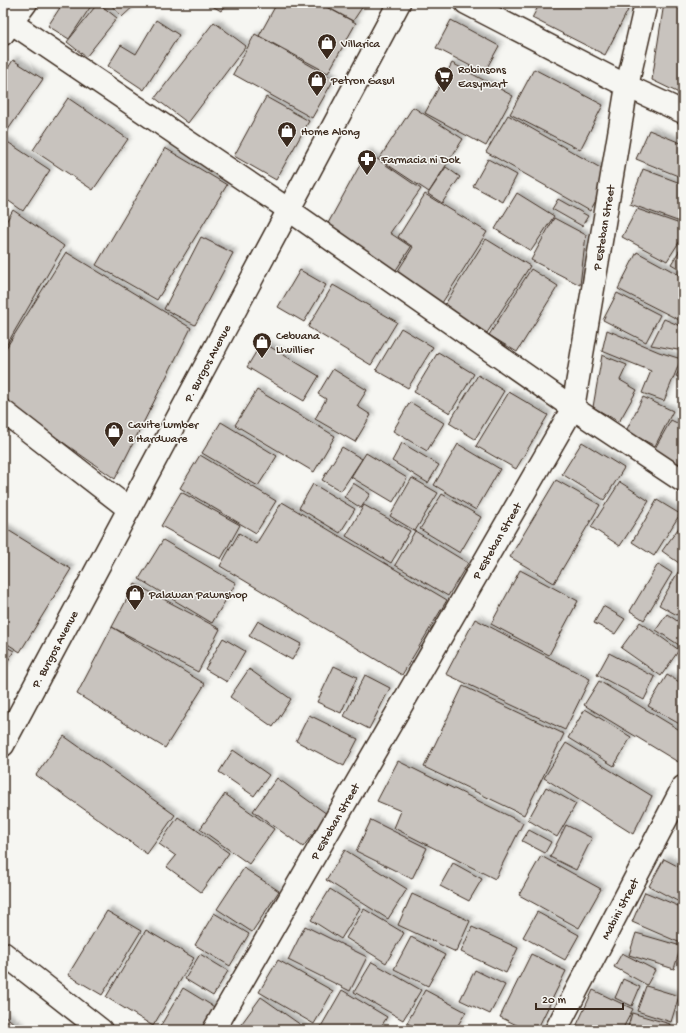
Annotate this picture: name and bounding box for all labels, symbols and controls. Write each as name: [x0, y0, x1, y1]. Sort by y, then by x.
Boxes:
shop icon: Villarica: [316, 32, 338, 60]
place label: Villarica: [340, 38, 380, 52]
place label: Robinsons Easymart: [458, 64, 508, 92]
supermarket icon: Robinsons Easymart: [433, 65, 455, 93]
shop icon: Petron Gasul: [306, 69, 328, 97]
place label: Petron Gasul: [330, 75, 395, 89]
shop icon: Home Along: [276, 120, 298, 148]
place label: Home Along: [301, 126, 360, 140]
pharmacy icon: Farmacia ni Dok: [356, 148, 378, 176]
place label: Farmacia ni Dok: [380, 154, 462, 168]
street label: P Esteban Street: [591, 183, 619, 273]
street label: P. Burgos Avenue: [182, 322, 235, 406]
place label: Cebuana Lhuillier: [276, 330, 320, 358]
shop icon: Cebuana Lhuillier: [251, 331, 273, 359]
place label: Cavite Lumber & Hardware: [128, 419, 200, 447]
shop icon: Cavite Lumber & Hardware: [103, 420, 125, 448]
street label: P Esteban Street: [470, 500, 526, 583]
shop icon: Palawan Pawnshop: [124, 583, 146, 611]
place label: Palawan Pawnshop: [148, 589, 247, 603]
street label: P. Burgos Avenue: [29, 608, 83, 692]
street label: P Esteban Street: [308, 781, 364, 864]
street label: Mabini Street: [599, 876, 643, 943]
scale bar: [536, 985, 623, 1011]
text: 20 m: [542, 994, 567, 1008]

